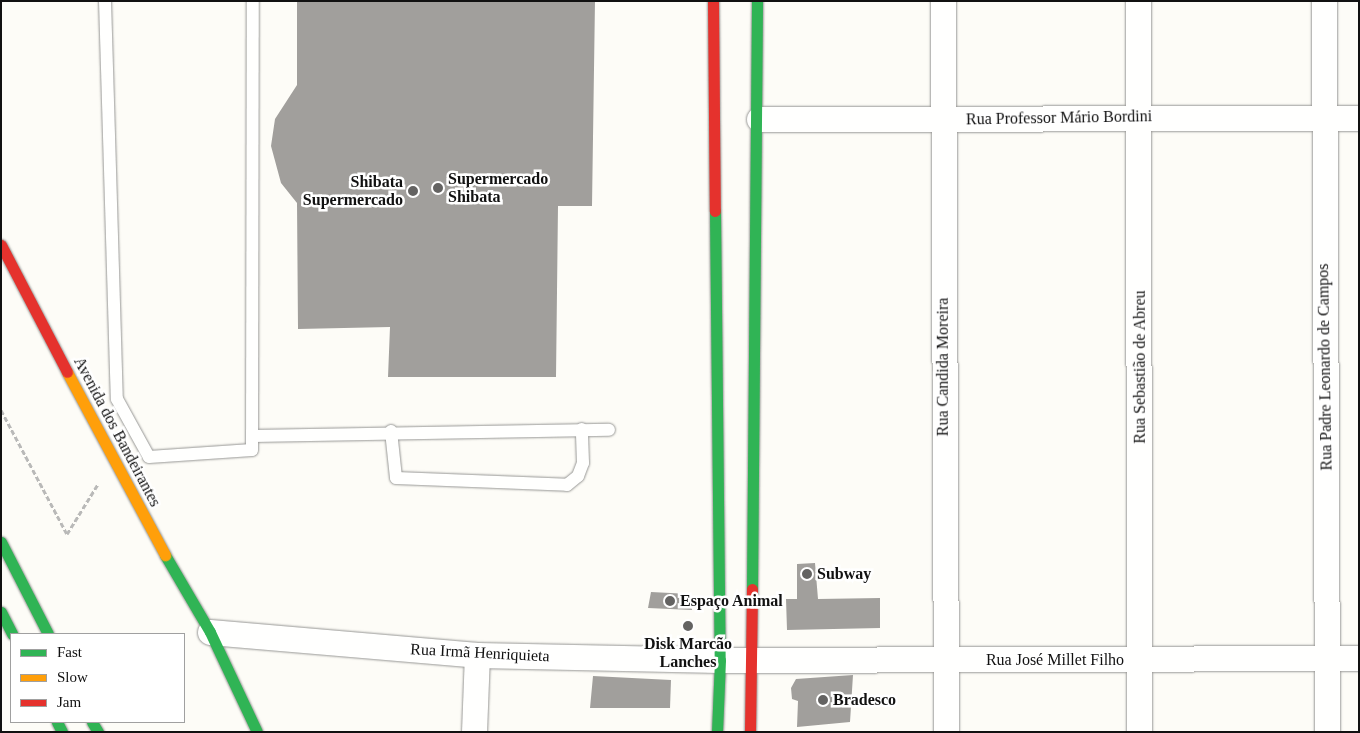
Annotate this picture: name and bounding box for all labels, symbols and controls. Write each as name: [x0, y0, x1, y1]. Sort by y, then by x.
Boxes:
street label: Rua Professor Mário Bordini: [966, 107, 1152, 129]
place label: Supermercado Shibata: [448, 169, 548, 207]
place label: Shibata Supermercado: [303, 172, 403, 210]
marker: Supermercado Shibata: [432, 182, 444, 194]
marker: Shibata Supermercado: [407, 185, 419, 197]
street label: Rua Padre Leonardo de Campos: [1314, 263, 1336, 471]
street label: Rua Sebastião de Abreu: [1130, 290, 1150, 444]
street label: Rua Candida Moreira: [933, 298, 953, 436]
street label: Avenida dos Bandeirantes: [69, 354, 165, 510]
place label: Subway: [817, 564, 871, 584]
marker: Subway: [801, 568, 813, 580]
place label: Espaço Animal: [680, 591, 784, 611]
marker: Espaço Animal: [664, 595, 676, 607]
marker: Disk Marcão Lanches: [682, 620, 694, 632]
legend: [10, 633, 185, 723]
place label: Disk Marcão Lanches: [644, 634, 732, 672]
street label: Rua Irmã Henriquieta: [410, 640, 550, 666]
text: Fast: [57, 644, 82, 660]
street label: Rua José Millet Filho: [986, 650, 1124, 670]
text: Slow: [57, 669, 88, 685]
place label: Bradesco: [833, 690, 896, 710]
text: Jam: [57, 694, 81, 710]
marker: Bradesco: [817, 694, 829, 706]

